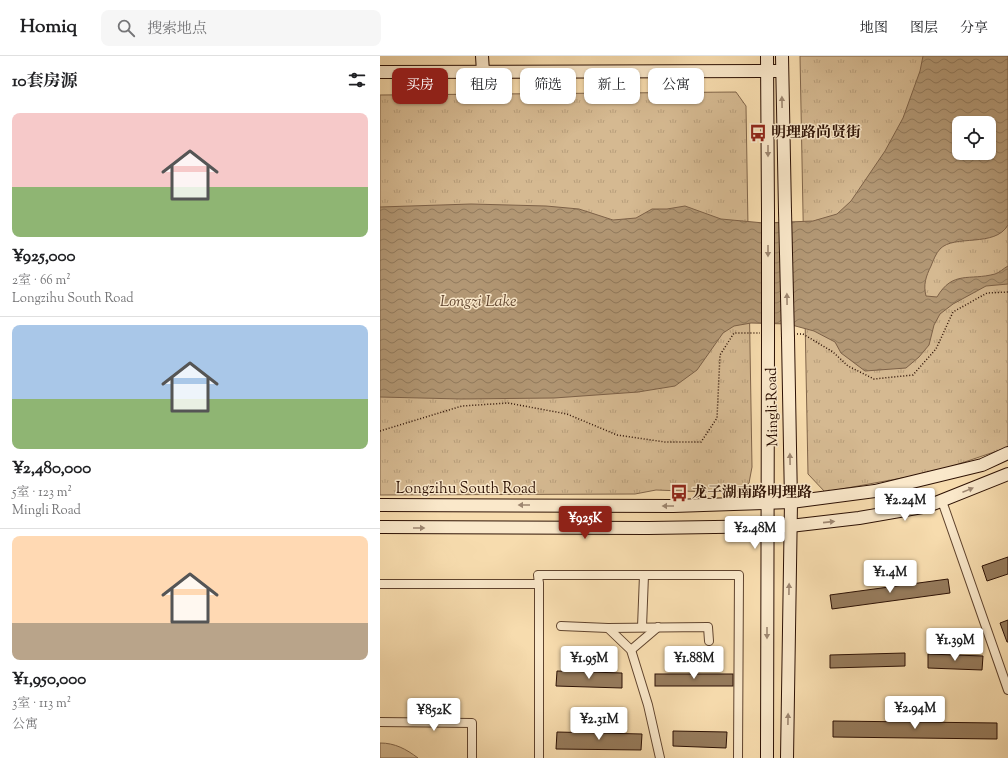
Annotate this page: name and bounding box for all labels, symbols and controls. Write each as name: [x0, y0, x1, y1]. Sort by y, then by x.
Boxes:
search box: [101, 10, 381, 46]
text: Homiq: [20, 14, 77, 41]
icon: search: [115, 17, 137, 39]
text: 搜索地点: [147, 19, 207, 40]
text: 地图: [860, 19, 888, 39]
text: 图层: [910, 19, 938, 39]
text: 分享: [960, 19, 988, 39]
chip: 买房: [392, 68, 448, 104]
chip: 租房: [456, 68, 512, 104]
chip: 筛选: [520, 68, 576, 104]
chip: 新上: [584, 68, 640, 104]
chip: 公寓: [648, 68, 704, 104]
icon: filters: [346, 69, 368, 91]
text: 10套房源: [12, 70, 78, 94]
one-way arrow: [779, 96, 786, 108]
map controls: [952, 116, 996, 160]
button: locate: [952, 116, 996, 160]
bus stop icon: 明理路尚贤街: [748, 123, 768, 143]
place label: 明理路尚贤街: [771, 123, 861, 144]
icon: home: [154, 139, 226, 211]
one-way arrow: [765, 145, 771, 158]
text: ¥925,000: [12, 245, 76, 269]
one-way arrow: [765, 245, 771, 258]
text: 2室 · 66 m²: [12, 272, 71, 290]
text: Longzihu South Road: [12, 290, 134, 308]
water label: Longzi Lake: [440, 291, 516, 314]
one-way arrow: [784, 292, 790, 305]
icon: home: [154, 351, 226, 423]
street label: Mingli Road: [762, 367, 784, 447]
one-way arrow: [787, 452, 793, 465]
text: ¥2,480,000: [12, 457, 91, 481]
street label: Longzihu South Road: [396, 479, 537, 500]
bus stop icon: 龙子湖南路明理路: [669, 483, 689, 503]
place label: 龙子湖南路明理路: [692, 483, 812, 504]
text: 5室 · 123 m²: [12, 484, 72, 502]
one-way arrow: [963, 486, 975, 492]
pin: ¥2.24M: [872, 488, 938, 522]
text: ¥2.24M: [884, 492, 926, 510]
text: Mingli Road: [12, 502, 81, 520]
one-way arrow: [517, 502, 530, 508]
one-way arrow: [661, 503, 674, 509]
pin: ¥925K: [557, 506, 613, 540]
text: ¥925K: [568, 510, 602, 528]
pin: ¥2.48M: [722, 516, 788, 550]
one-way arrow: [823, 518, 835, 525]
text: ¥2.48M: [734, 520, 776, 538]
one-way arrow: [413, 525, 426, 531]
pin: ¥1.4M: [862, 560, 918, 594]
icon: home: [154, 562, 226, 634]
text: ¥1.4M: [873, 564, 907, 582]
one-way arrow: [786, 582, 792, 595]
one-way arrow: [764, 627, 770, 640]
pin: ¥1.39M: [922, 628, 988, 662]
text: ¥1.39M: [935, 632, 975, 650]
pin: ¥1.95M: [556, 646, 622, 680]
pin: ¥1.88M: [661, 646, 727, 680]
text: ¥1.95M: [570, 650, 608, 668]
text: ¥1.88M: [674, 650, 714, 668]
text: ¥1,950,000: [12, 668, 86, 692]
text: 3室 · 113 m²: [12, 695, 71, 713]
pin: ¥2.94M: [882, 696, 948, 730]
pin: ¥852K: [406, 698, 462, 732]
text: ¥2.94M: [894, 700, 936, 718]
text: ¥852K: [416, 702, 452, 720]
pin: ¥2.31M: [566, 707, 632, 741]
text: ¥2.31M: [579, 711, 619, 729]
one-way arrow: [785, 712, 791, 725]
text: 公寓: [12, 716, 38, 734]

